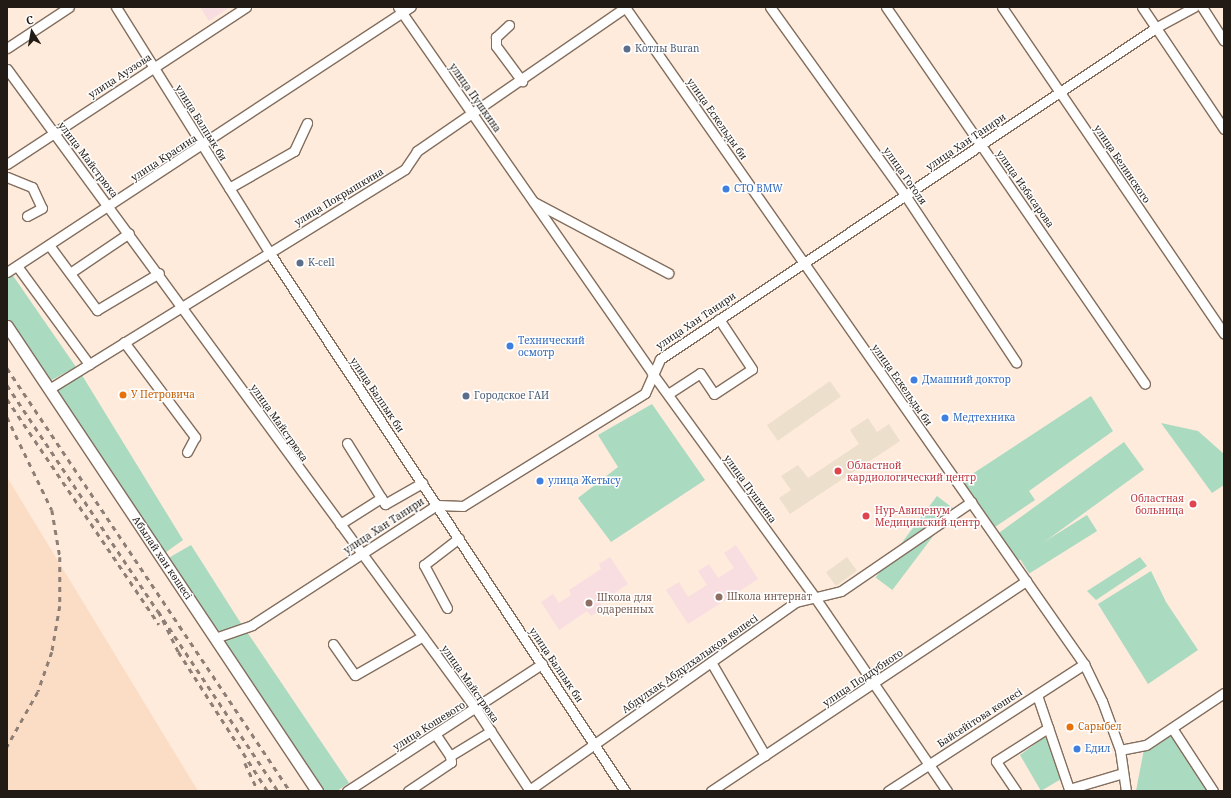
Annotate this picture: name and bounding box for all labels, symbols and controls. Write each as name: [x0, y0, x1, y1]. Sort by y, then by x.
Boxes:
north arrow: [12, 12, 52, 52]
text: С: [25, 12, 35, 28]
place label: Котлы Buran: [635, 43, 700, 55]
marker: Котлы Buran: [622, 44, 632, 54]
street label: улица Ауэзова: [86, 51, 154, 101]
street label: улица Пушкина: [447, 61, 503, 135]
street label: улица Ескельды би: [684, 76, 750, 162]
street label: улица Балпык би: [173, 83, 229, 163]
street label: улица Хан Танири: [924, 111, 1008, 173]
street label: улица Майстрюка: [56, 120, 120, 200]
street label: улица Белинского: [1091, 123, 1153, 205]
street label: улица Красина: [129, 132, 199, 184]
street label: улица Гоголя: [881, 145, 929, 207]
street label: улица Избасарова: [994, 148, 1056, 230]
street label: улица Покрышкина: [292, 166, 386, 228]
place label: СТО BMW: [734, 183, 783, 195]
marker: СТО BMW: [721, 184, 731, 194]
place label: K-cell: [308, 257, 335, 269]
marker: K-cell: [295, 258, 305, 268]
street label: улица Хан Танири: [654, 290, 738, 352]
place label: Технический осмотр: [518, 334, 585, 358]
marker: Технический осмотр: [505, 341, 515, 351]
street label: улица Ескельды би: [869, 342, 935, 428]
street label: улица Балпык би: [348, 355, 406, 435]
place label: Дмашний доктор: [922, 374, 1011, 386]
marker: Дмашний доктор: [909, 375, 919, 385]
street label: улица Майстрюка: [248, 382, 310, 464]
place label: У Петровича: [131, 389, 195, 401]
marker: У Петровича: [118, 390, 128, 400]
place label: Городское ГАИ: [474, 390, 549, 402]
marker: Городское ГАИ: [461, 391, 471, 401]
place label: Медтехника: [953, 412, 1016, 424]
marker: Медтехника: [940, 413, 950, 423]
street label: улица Пушкина: [721, 452, 779, 526]
place label: Областной кардиологический центр: [847, 459, 976, 482]
marker: Областной кардиологический центр: [832, 465, 844, 477]
place label: улица Жетысу: [548, 475, 621, 487]
marker: улица Жетысу: [535, 476, 545, 486]
place label: Областная больница: [1131, 492, 1184, 516]
street label: улица Хан Танири: [341, 495, 427, 557]
marker: Областная больница: [1187, 498, 1199, 510]
place label: Нур-Авиценум Медицинский центр: [875, 504, 980, 528]
marker: Нур-Авиценум Медицинский центр: [860, 510, 872, 522]
street label: Абылай хан көшесі: [130, 514, 194, 602]
place label: Школа для одаренных: [597, 591, 654, 614]
place label: Школа интернат: [727, 591, 812, 603]
marker: Школа интернат: [714, 592, 724, 602]
marker: Школа для одаренных: [584, 598, 594, 608]
street label: Абдұлхақ Абдұлхалықов көшесі: [620, 612, 760, 716]
street label: улица Балпык би: [527, 625, 585, 705]
street label: улица Майстрюка: [439, 643, 501, 725]
street label: улица Поддубного: [821, 647, 905, 709]
street label: Байсейітова көшесі: [935, 686, 1025, 750]
street label: улица Кошевого: [391, 699, 467, 753]
place label: Сарыбел: [1078, 721, 1122, 733]
marker: Сарыбел: [1065, 722, 1075, 732]
place label: Едил: [1085, 743, 1110, 755]
marker: Едил: [1072, 744, 1082, 754]

